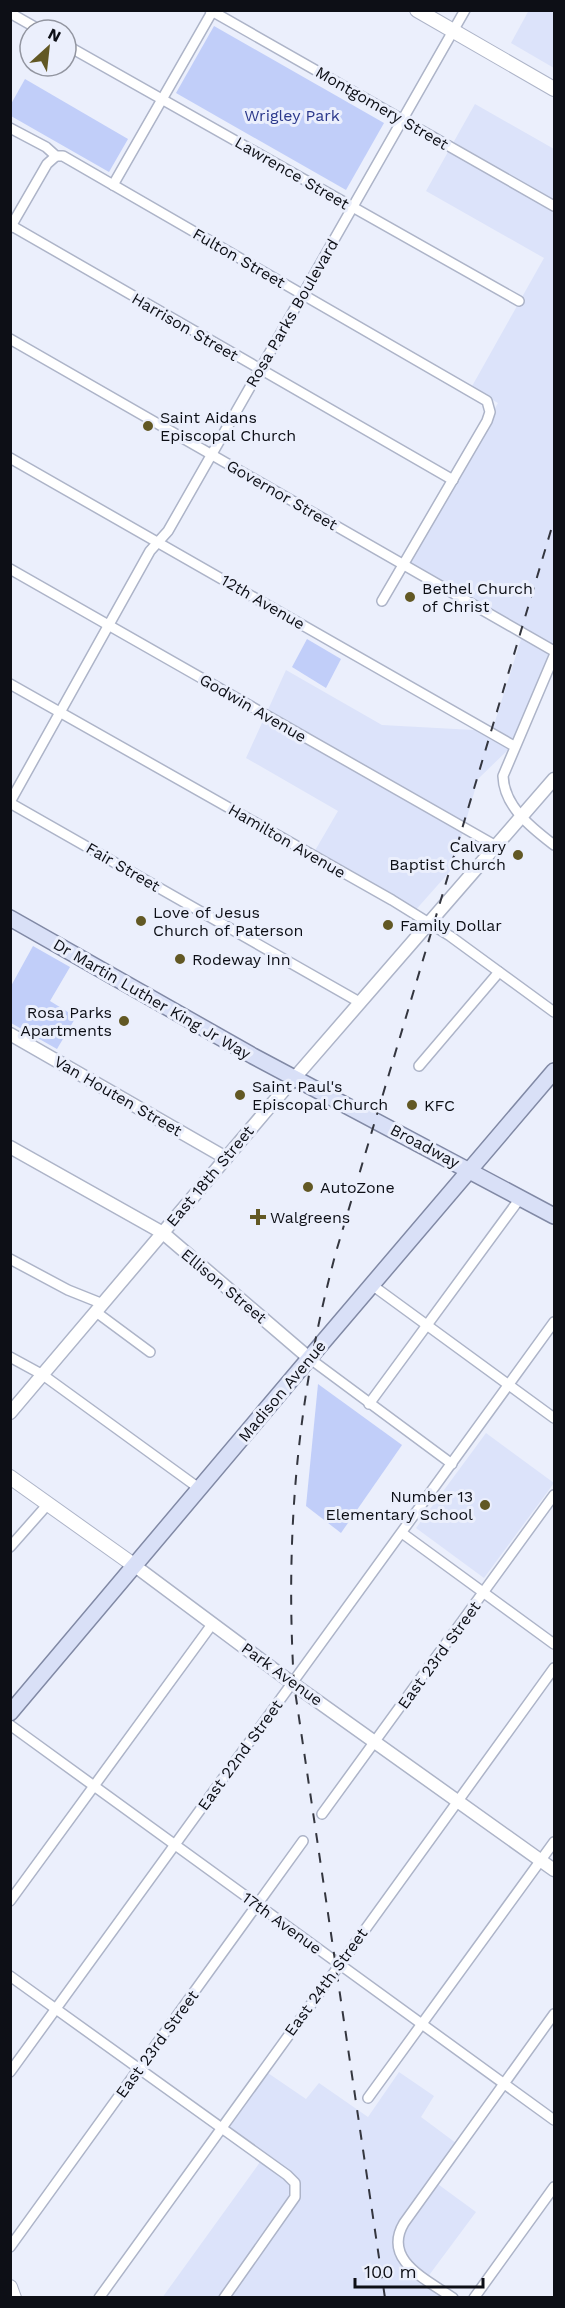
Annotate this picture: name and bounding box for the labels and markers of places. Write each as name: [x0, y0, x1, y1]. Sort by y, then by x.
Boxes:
place label: Saint Aidans Episcopal Church: [160, 408, 296, 445]
marker: Saint Aidans Episcopal Church: [141, 419, 155, 433]
place label: Bethel Church of Christ: [422, 579, 533, 616]
marker: Bethel Church of Christ: [403, 590, 417, 604]
place label: Calvary Baptist Church: [389, 837, 507, 874]
marker: Calvary Baptist Church: [511, 848, 525, 862]
place label: Love of Jesus Church of Paterson: [153, 903, 303, 940]
marker: Love of Jesus Church of Paterson: [134, 914, 148, 928]
place label: Family Dollar: [400, 916, 502, 935]
marker: Family Dollar: [381, 918, 395, 932]
place label: Rodeway Inn: [192, 950, 291, 969]
marker: Rodeway Inn: [173, 952, 187, 966]
place label: Rosa Parks Apartments: [20, 1003, 112, 1040]
marker: Rosa Parks Apartments: [117, 1014, 131, 1028]
place label: Saint Paul's Episcopal Church: [252, 1077, 388, 1114]
marker: Saint Paul's Episcopal Church: [233, 1088, 247, 1102]
place label: KFC: [424, 1096, 455, 1115]
marker: KFC: [405, 1098, 419, 1112]
place label: AutoZone: [320, 1178, 395, 1197]
marker: AutoZone: [301, 1180, 315, 1194]
place label: Walgreens: [270, 1208, 350, 1227]
marker: Walgreens: [251, 1210, 265, 1224]
place label: Number 13 Elementary School: [326, 1487, 473, 1524]
marker: Number 13 Elementary School: [478, 1498, 492, 1512]

